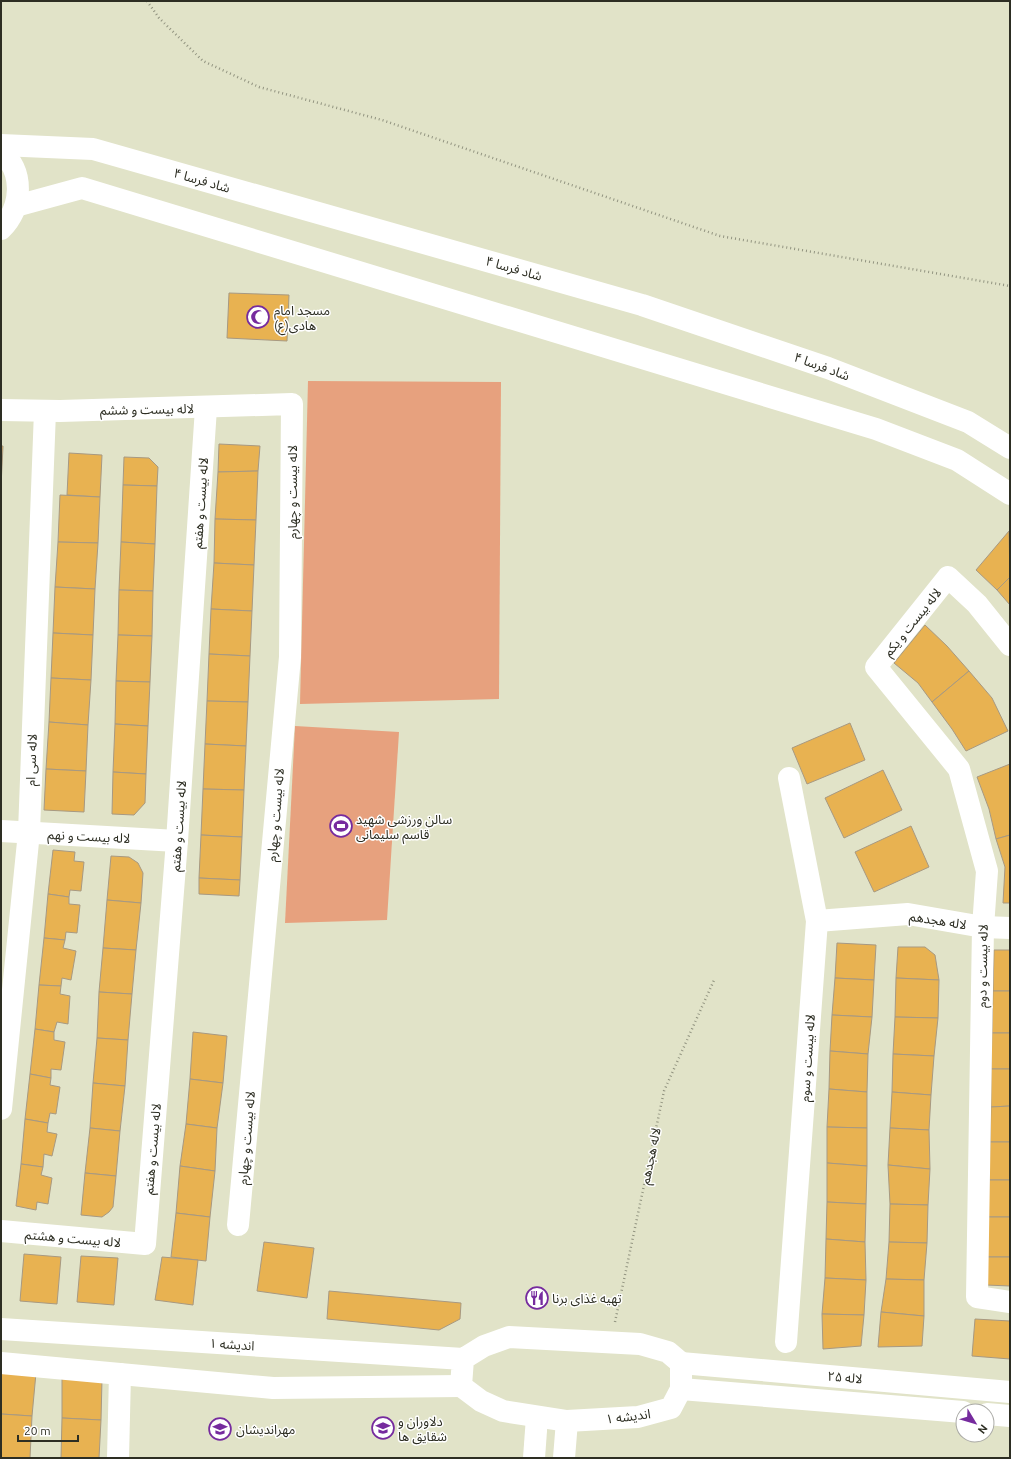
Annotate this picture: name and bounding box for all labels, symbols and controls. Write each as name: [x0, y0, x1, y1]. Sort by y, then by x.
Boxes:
street label: شاد فرسا ۴: [172, 165, 232, 196]
street label: شاد فرسا ۴: [484, 253, 544, 284]
place label: مسجد امام هادی(ع): [274, 303, 330, 336]
mosque icon: مسجد امام هادی(ع): [245, 304, 271, 330]
street label: شاد فرسا ۴: [792, 349, 852, 383]
street label: لاله بیست و ششم: [100, 401, 194, 421]
street label: لاله بیست و چهارم: [285, 445, 302, 539]
street label: لاله بیست و هفتم: [190, 457, 214, 549]
street label: لاله بیست و یکم: [880, 585, 947, 661]
street label: لاله سی ام: [23, 734, 42, 787]
street label: لاله بیست و چهارم: [264, 767, 289, 863]
street label: لاله بیست و هفتم: [168, 780, 192, 872]
place label: سالن ورزشی شهید قاسم سلیمانی: [356, 812, 452, 845]
sports icon: سالن ورزشی شهید قاسم سلیمانی: [328, 813, 354, 839]
street label: لاله بیست و نهم: [47, 827, 131, 849]
street label: لاله هجدهم: [908, 909, 968, 935]
street label: لاله بیست و دوم: [974, 924, 993, 1008]
street label: لاله بیست و سوم: [797, 1014, 820, 1103]
street label: لاله بیست و چهارم: [235, 1090, 260, 1186]
street label: لاله بیست و هفتم: [141, 1103, 167, 1196]
street label: لاله هجدهم: [637, 1126, 667, 1186]
street label: لاله بیست و هشتم: [24, 1227, 122, 1253]
restaurant icon: تهیه غذای برنا: [524, 1285, 550, 1311]
place label: تهیه غذای برنا: [552, 1291, 622, 1307]
street label: اندیشه ۱: [209, 1335, 255, 1354]
street label: لاله ۲۵: [827, 1368, 863, 1386]
north arrow: [955, 1403, 995, 1443]
street label: اندیشه ۱: [605, 1406, 651, 1427]
place label: دلاوران و شقایق ها: [398, 1414, 447, 1445]
school or university icon: دلاوران و شقایق ها: [370, 1415, 396, 1441]
school or university icon: مهراندیشان: [207, 1416, 233, 1442]
scale bar: [18, 1417, 78, 1443]
place label: مهراندیشان: [236, 1422, 296, 1438]
text: N: [976, 1422, 990, 1436]
text: 20 m: [24, 1424, 51, 1437]

